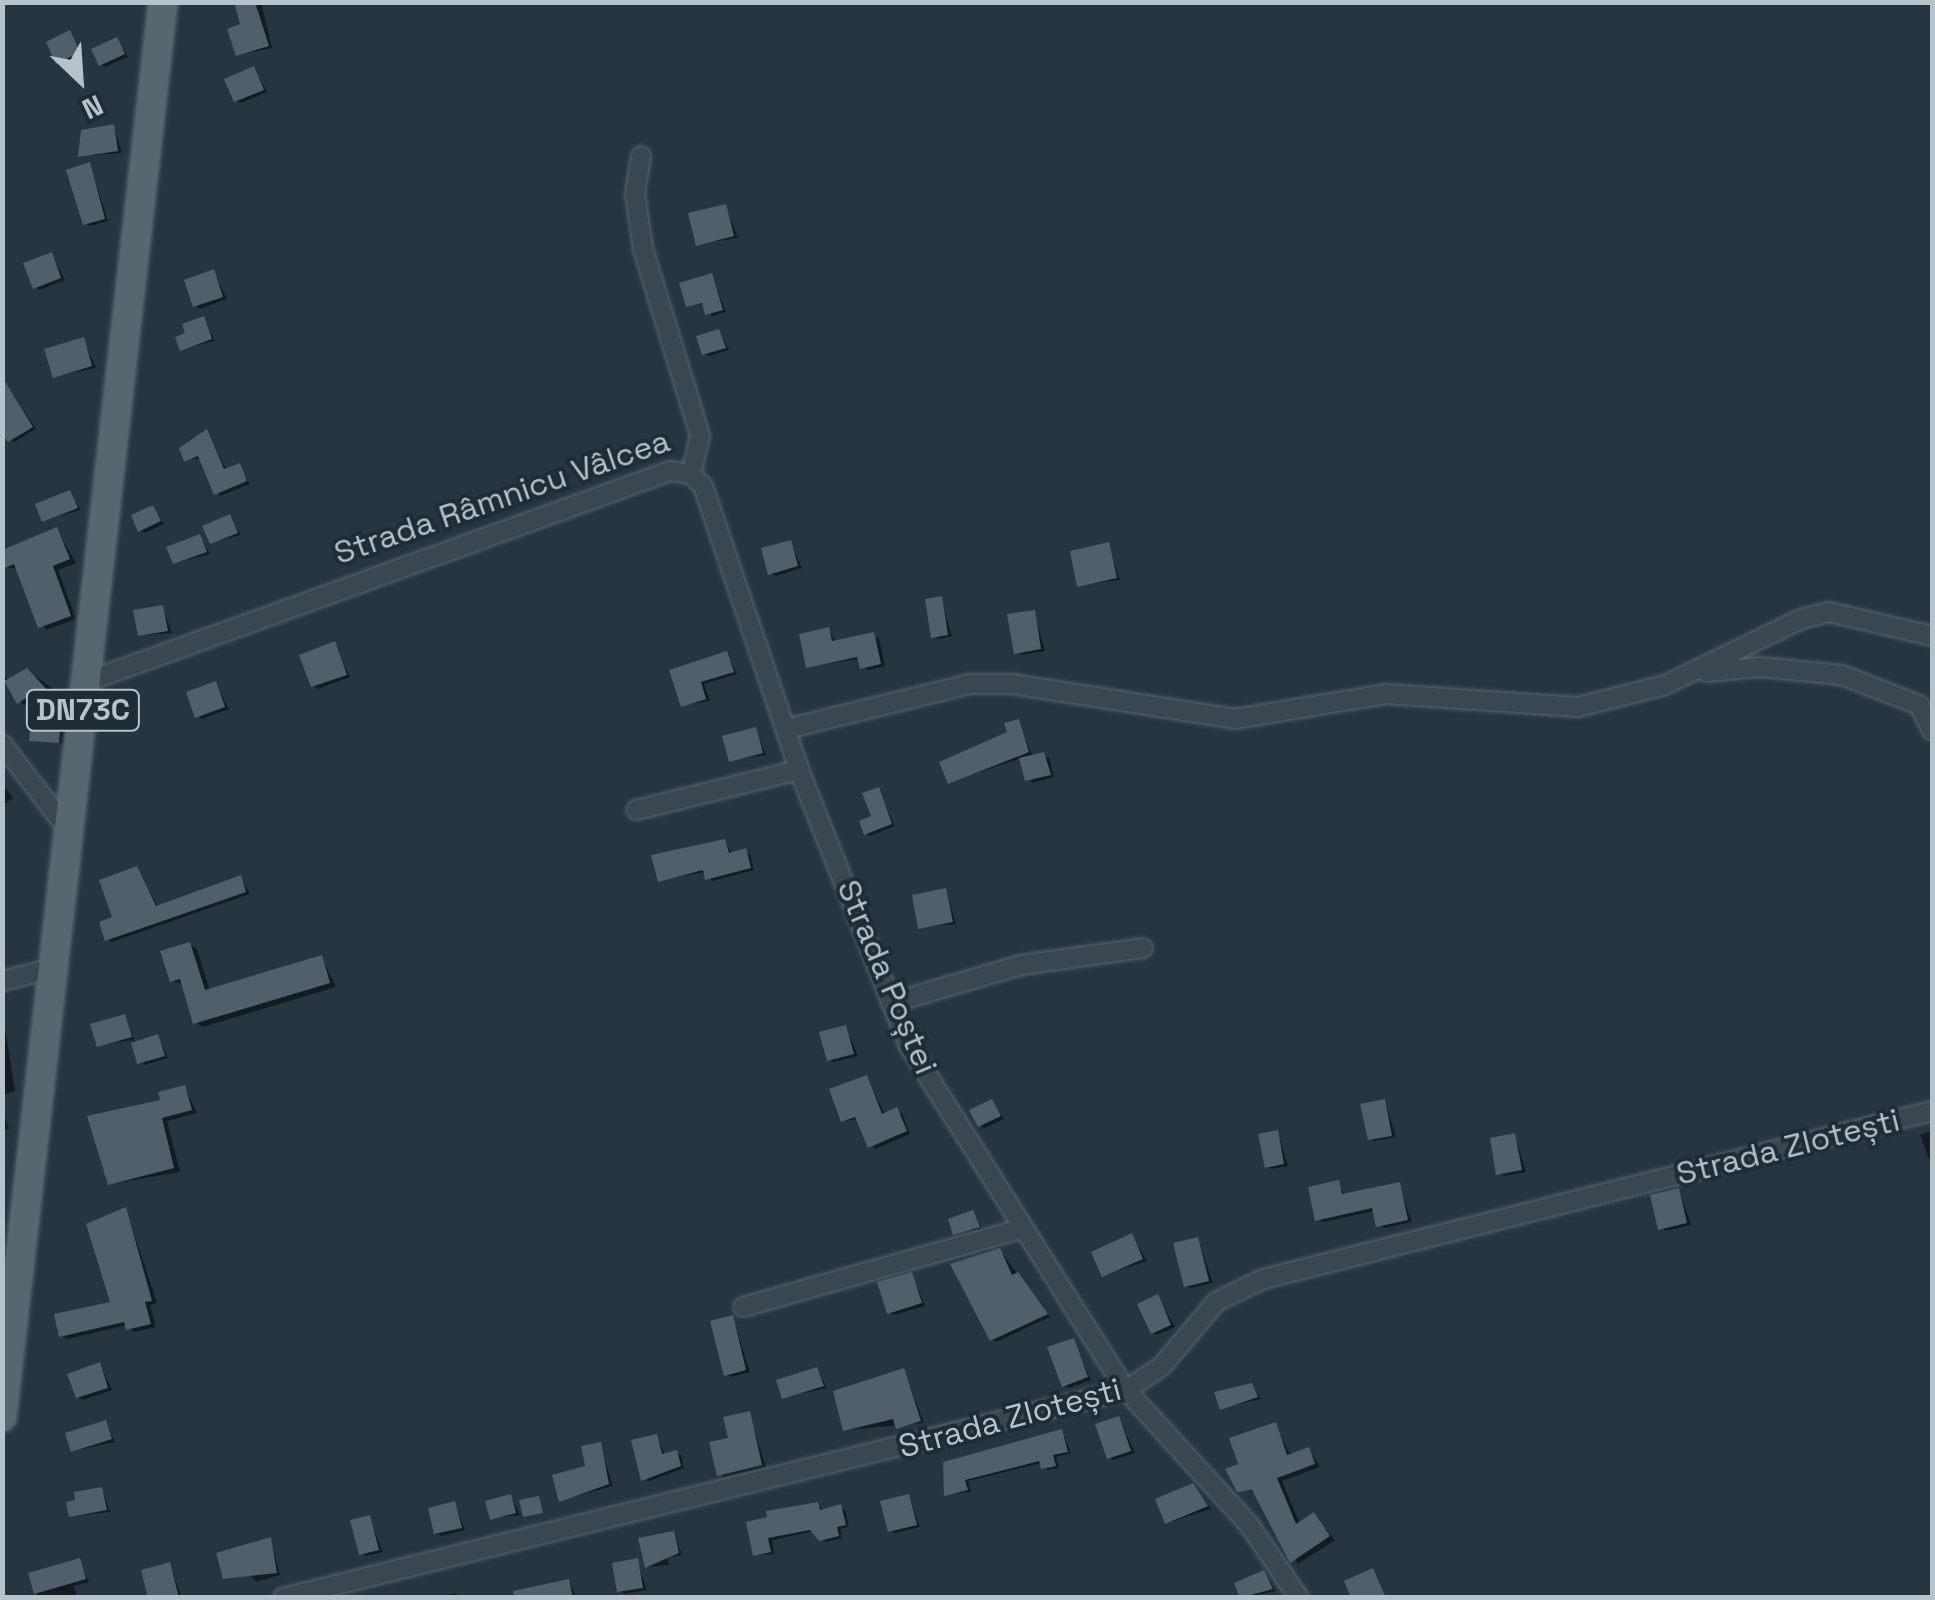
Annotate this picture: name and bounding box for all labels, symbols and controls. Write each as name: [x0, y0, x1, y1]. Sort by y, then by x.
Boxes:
north arrow: [30, 30, 130, 130]
text: N: [77, 87, 109, 127]
street label: Strada Râmnicu Vâlcea: [329, 421, 675, 573]
road number: DN73C: [26, 685, 140, 735]
street label: Strada Poștei: [829, 874, 945, 1080]
street label: Strada Zlotești: [1672, 1101, 1904, 1193]
street label: Strada Zlotești: [895, 1370, 1125, 1466]

